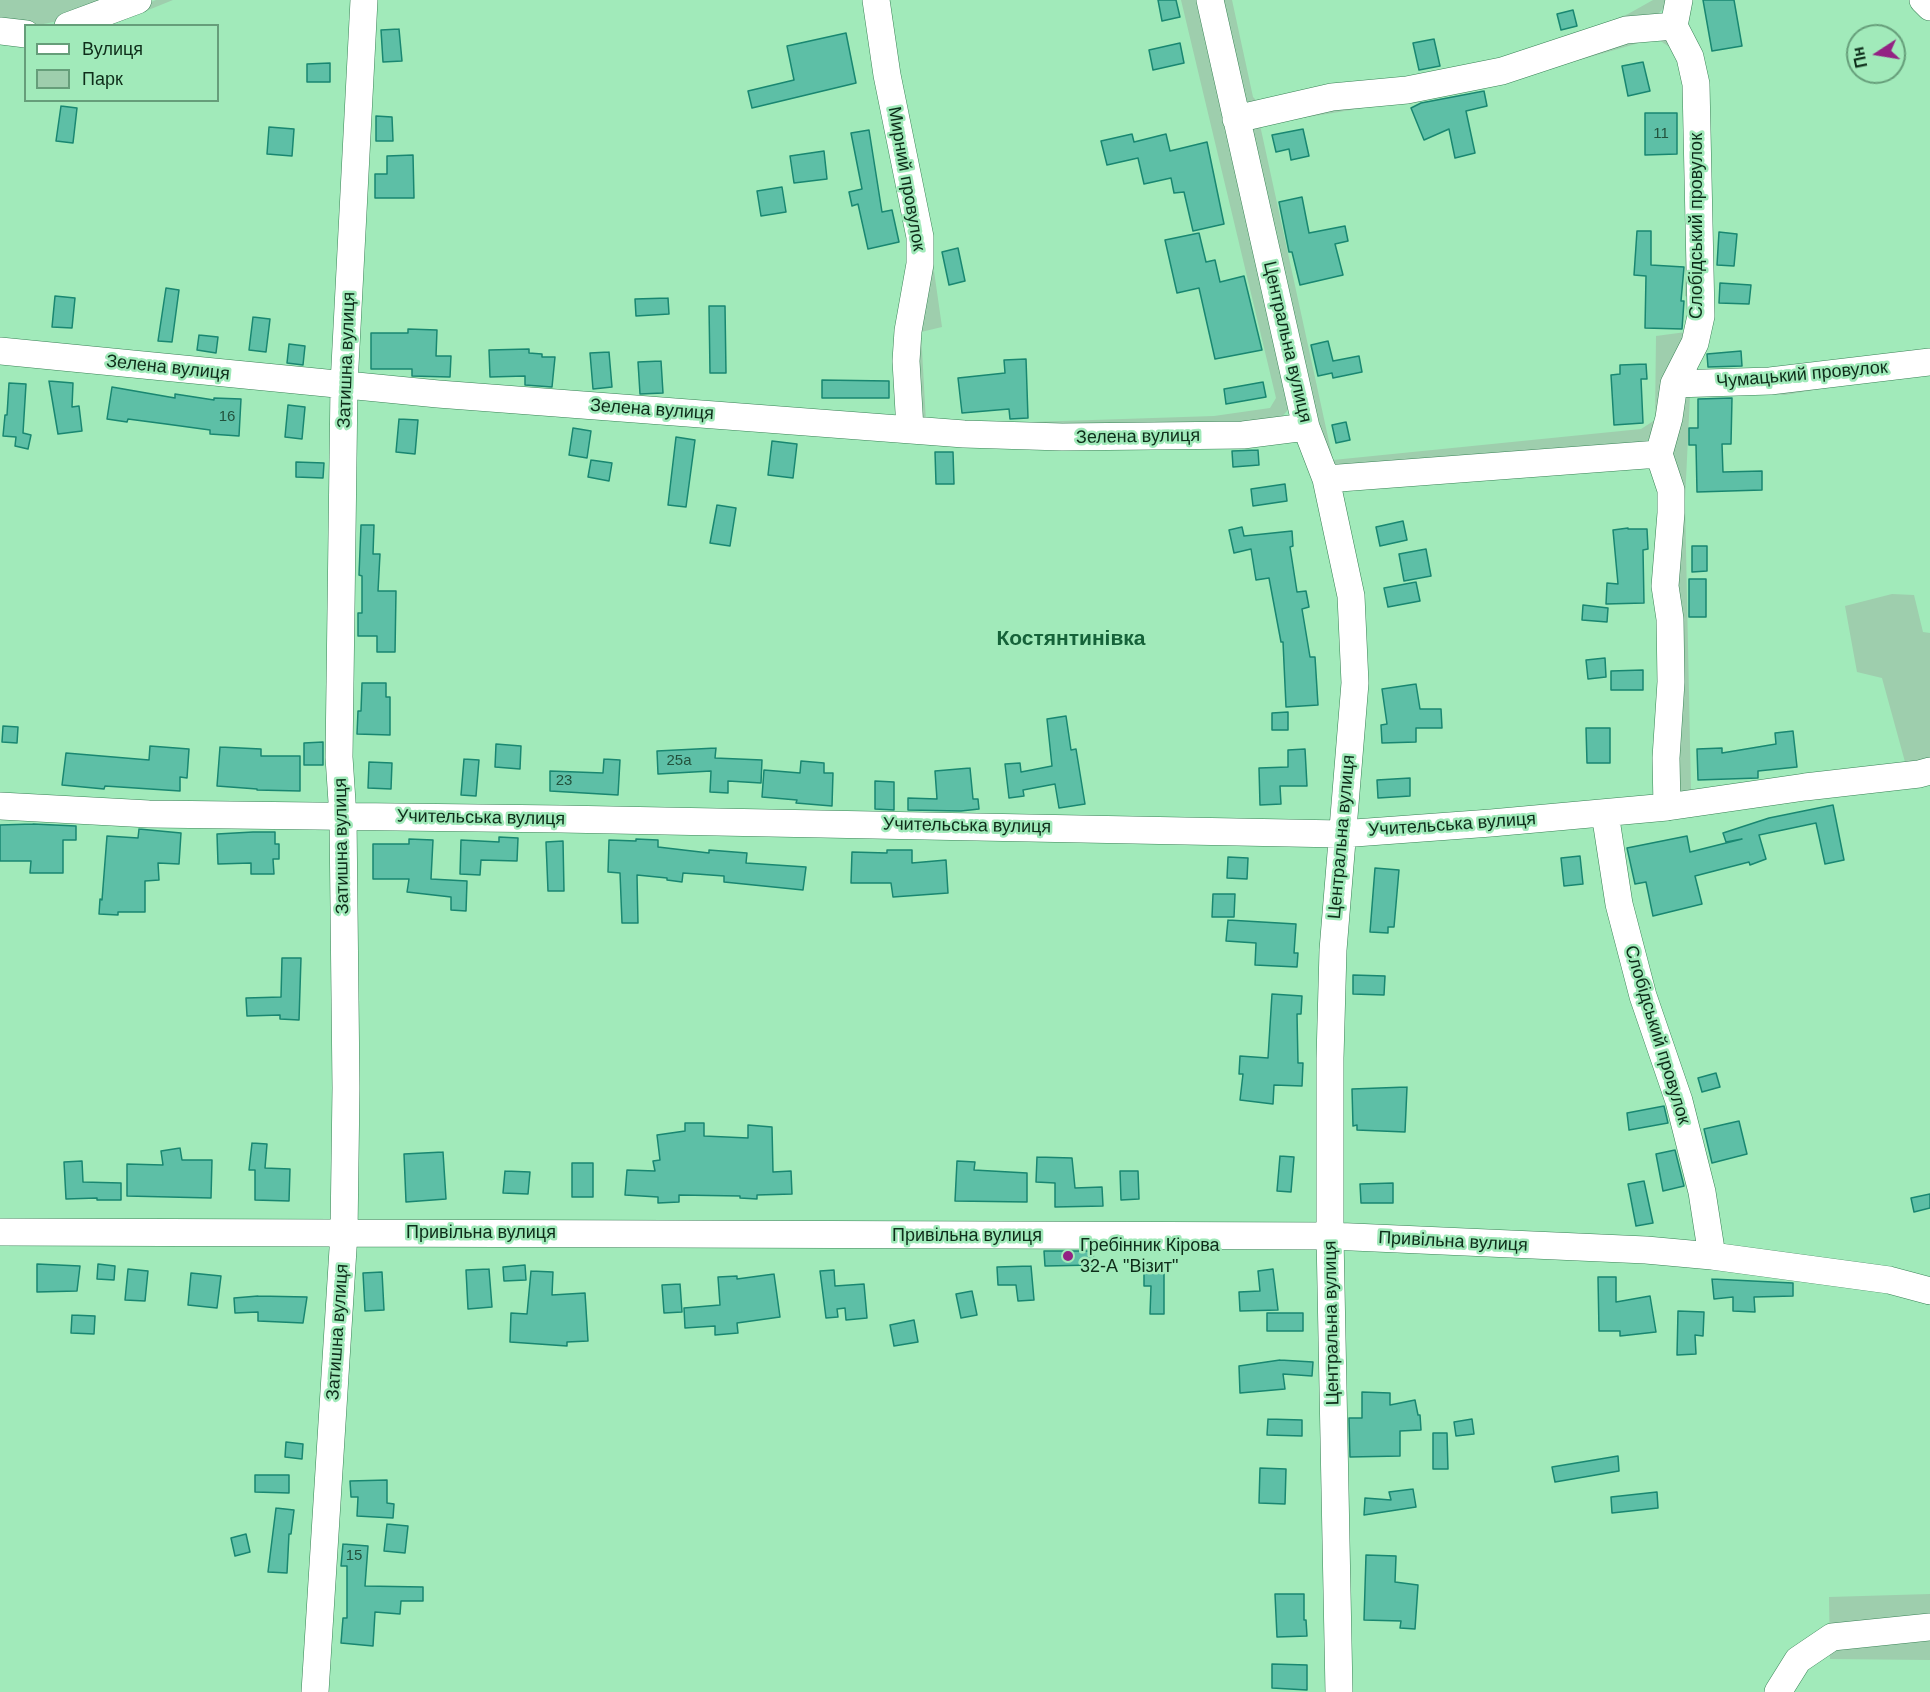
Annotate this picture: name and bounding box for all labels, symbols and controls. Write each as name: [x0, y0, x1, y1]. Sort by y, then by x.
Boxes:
legend: [24, 24, 219, 102]
north arrow: [1846, 24, 1906, 84]
text: Вулиця: [82, 39, 143, 59]
text: Пн: [1849, 45, 1870, 70]
text: Парк: [82, 69, 123, 89]
street label: Мирний провулок: [883, 105, 929, 253]
house number: 11: [1653, 125, 1669, 143]
street label: Слобідський провулок: [1686, 133, 1708, 319]
street label: Центральна вулиця: [1258, 259, 1316, 425]
street label: Затишна вулиця: [334, 291, 360, 429]
street label: Зелена вулиця: [105, 351, 231, 385]
street label: Чумацький провулок: [1715, 357, 1889, 393]
street label: Зелена вулиця: [589, 395, 715, 425]
house number: 16: [219, 408, 235, 426]
street label: Зелена вулиця: [1076, 425, 1200, 449]
district label: Костянтинівка: [996, 626, 1146, 652]
house number: 25а: [666, 752, 692, 770]
street label: Центральна вулиця: [1324, 754, 1360, 920]
house number: 23: [556, 772, 572, 790]
street label: Затишна вулиця: [330, 778, 354, 914]
street label: Учительська вулиця: [397, 806, 565, 830]
street label: Учительська вулиця: [1367, 808, 1537, 842]
street label: Учительська вулиця: [883, 814, 1051, 838]
street label: Слобідський провулок: [1619, 943, 1695, 1127]
street label: Привільна вулиця: [406, 1222, 556, 1244]
street label: Привільна вулиця: [892, 1225, 1042, 1247]
street label: Привільна вулиця: [1378, 1227, 1528, 1257]
place label: Гребінник Кірова 32-А "Візит": [1080, 1235, 1220, 1278]
street label: Центральна вулиця: [1320, 1240, 1344, 1406]
marker: Гребінник Кірова 32-А "Візит": [1061, 1249, 1075, 1263]
street label: Затишна вулиця: [322, 1263, 354, 1401]
house number: 15: [346, 1547, 362, 1565]

